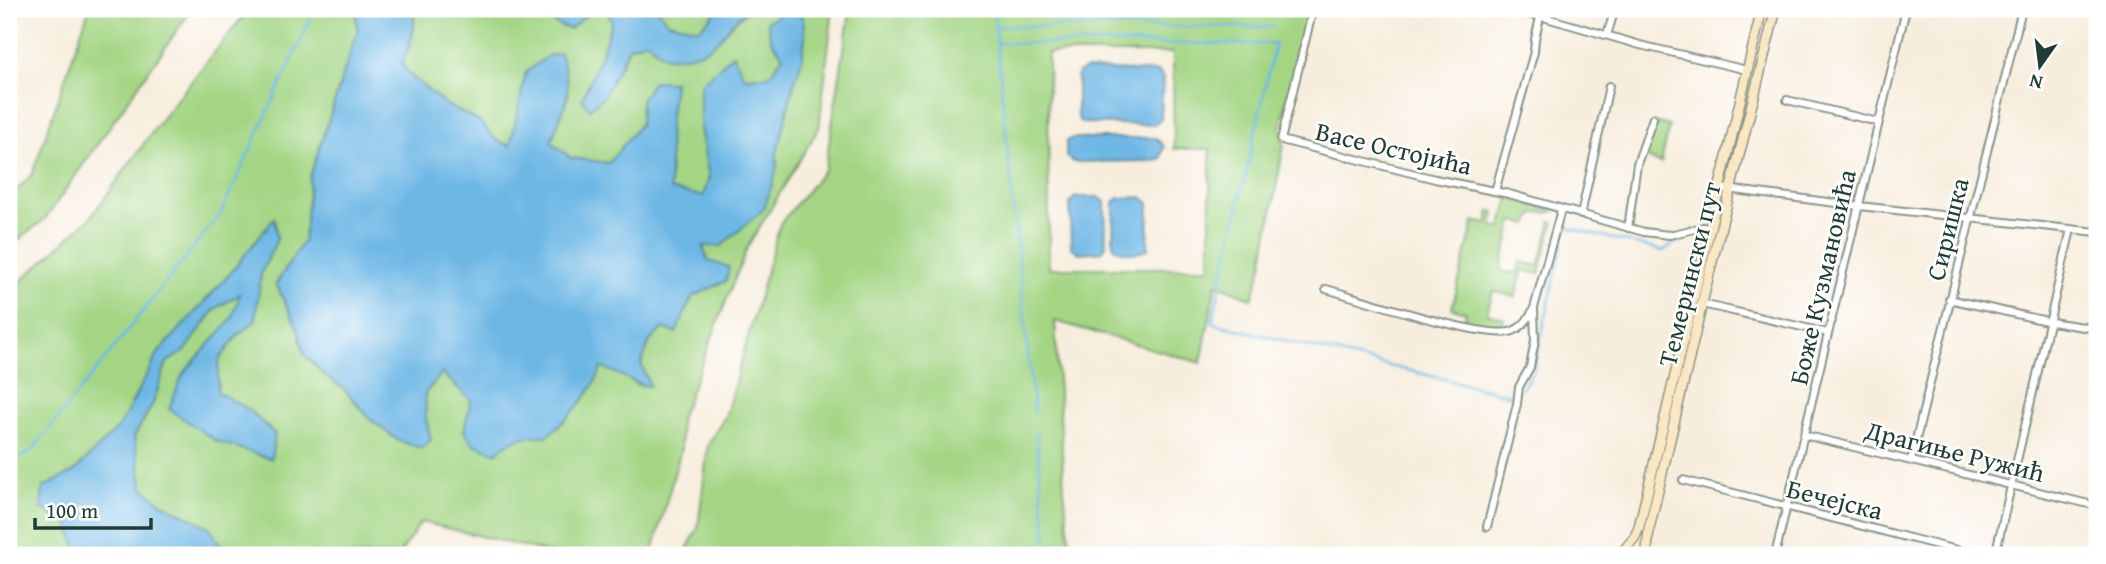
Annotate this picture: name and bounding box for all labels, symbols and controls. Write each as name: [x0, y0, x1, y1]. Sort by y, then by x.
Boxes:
north arrow: [2004, 32, 2074, 102]
text: N: [2026, 67, 2045, 98]
street label: Васе Остојића: [1312, 111, 1477, 185]
street label: Боже Кузмановића: [1778, 165, 1866, 389]
street label: Сиришка: [1915, 173, 1979, 285]
street label: Темерински пут: [1647, 177, 1731, 370]
street label: Драгиње Ружић: [1860, 410, 2049, 492]
street label: Бечејска: [1783, 468, 1888, 530]
scale bar: [35, 487, 150, 531]
text: 100 m: [46, 495, 98, 526]

